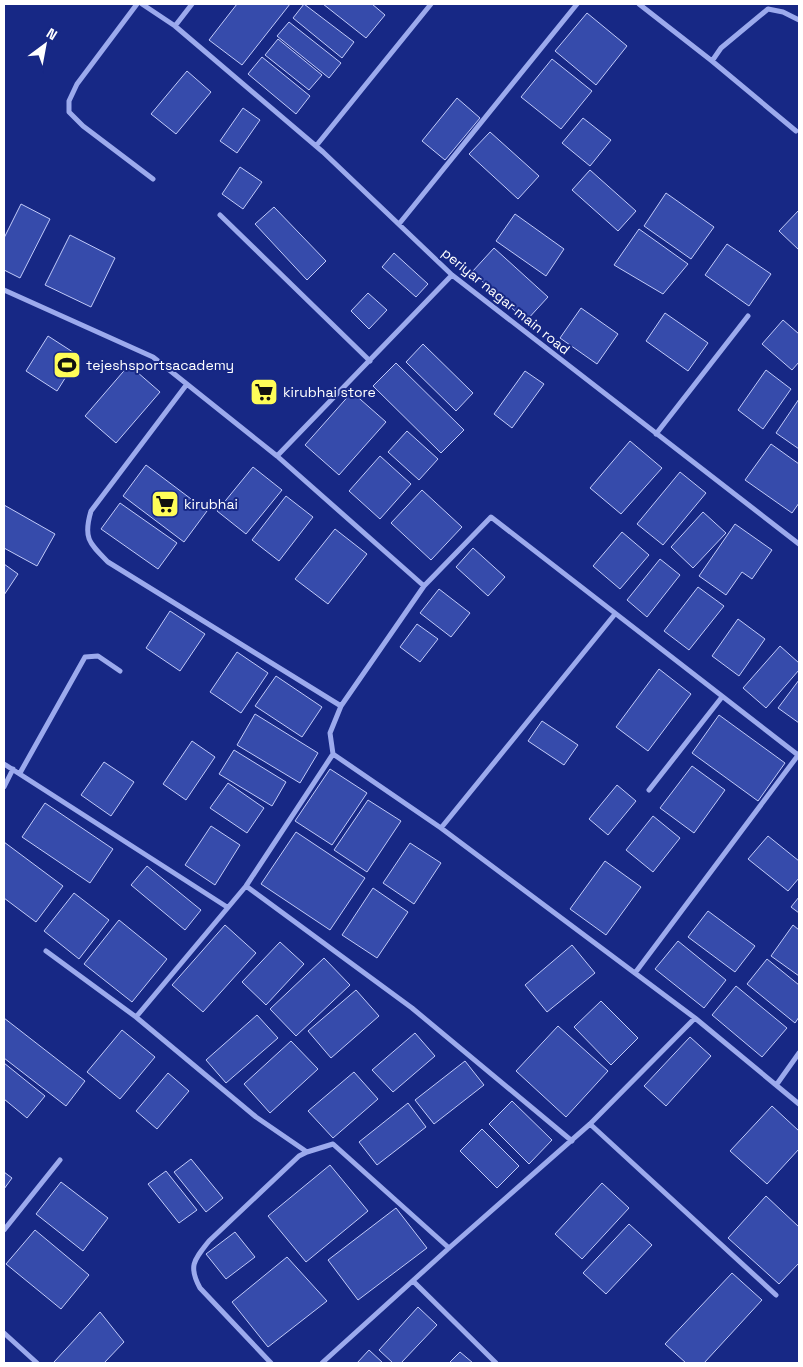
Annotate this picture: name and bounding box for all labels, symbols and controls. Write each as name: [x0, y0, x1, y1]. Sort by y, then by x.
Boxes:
north arrow: [20, 20, 70, 70]
text: N: [43, 24, 61, 44]
street label: periyar nagar main road: [438, 244, 574, 358]
sports icon: tejeshsportsacademy: [52, 350, 82, 380]
place label: tejeshsportsacademy: [86, 356, 234, 374]
supermarket icon: kirubhai store: [249, 377, 279, 407]
place label: kirubhai store: [283, 383, 376, 401]
supermarket icon: kirubhai: [150, 489, 180, 519]
place label: kirubhai: [184, 495, 238, 513]

